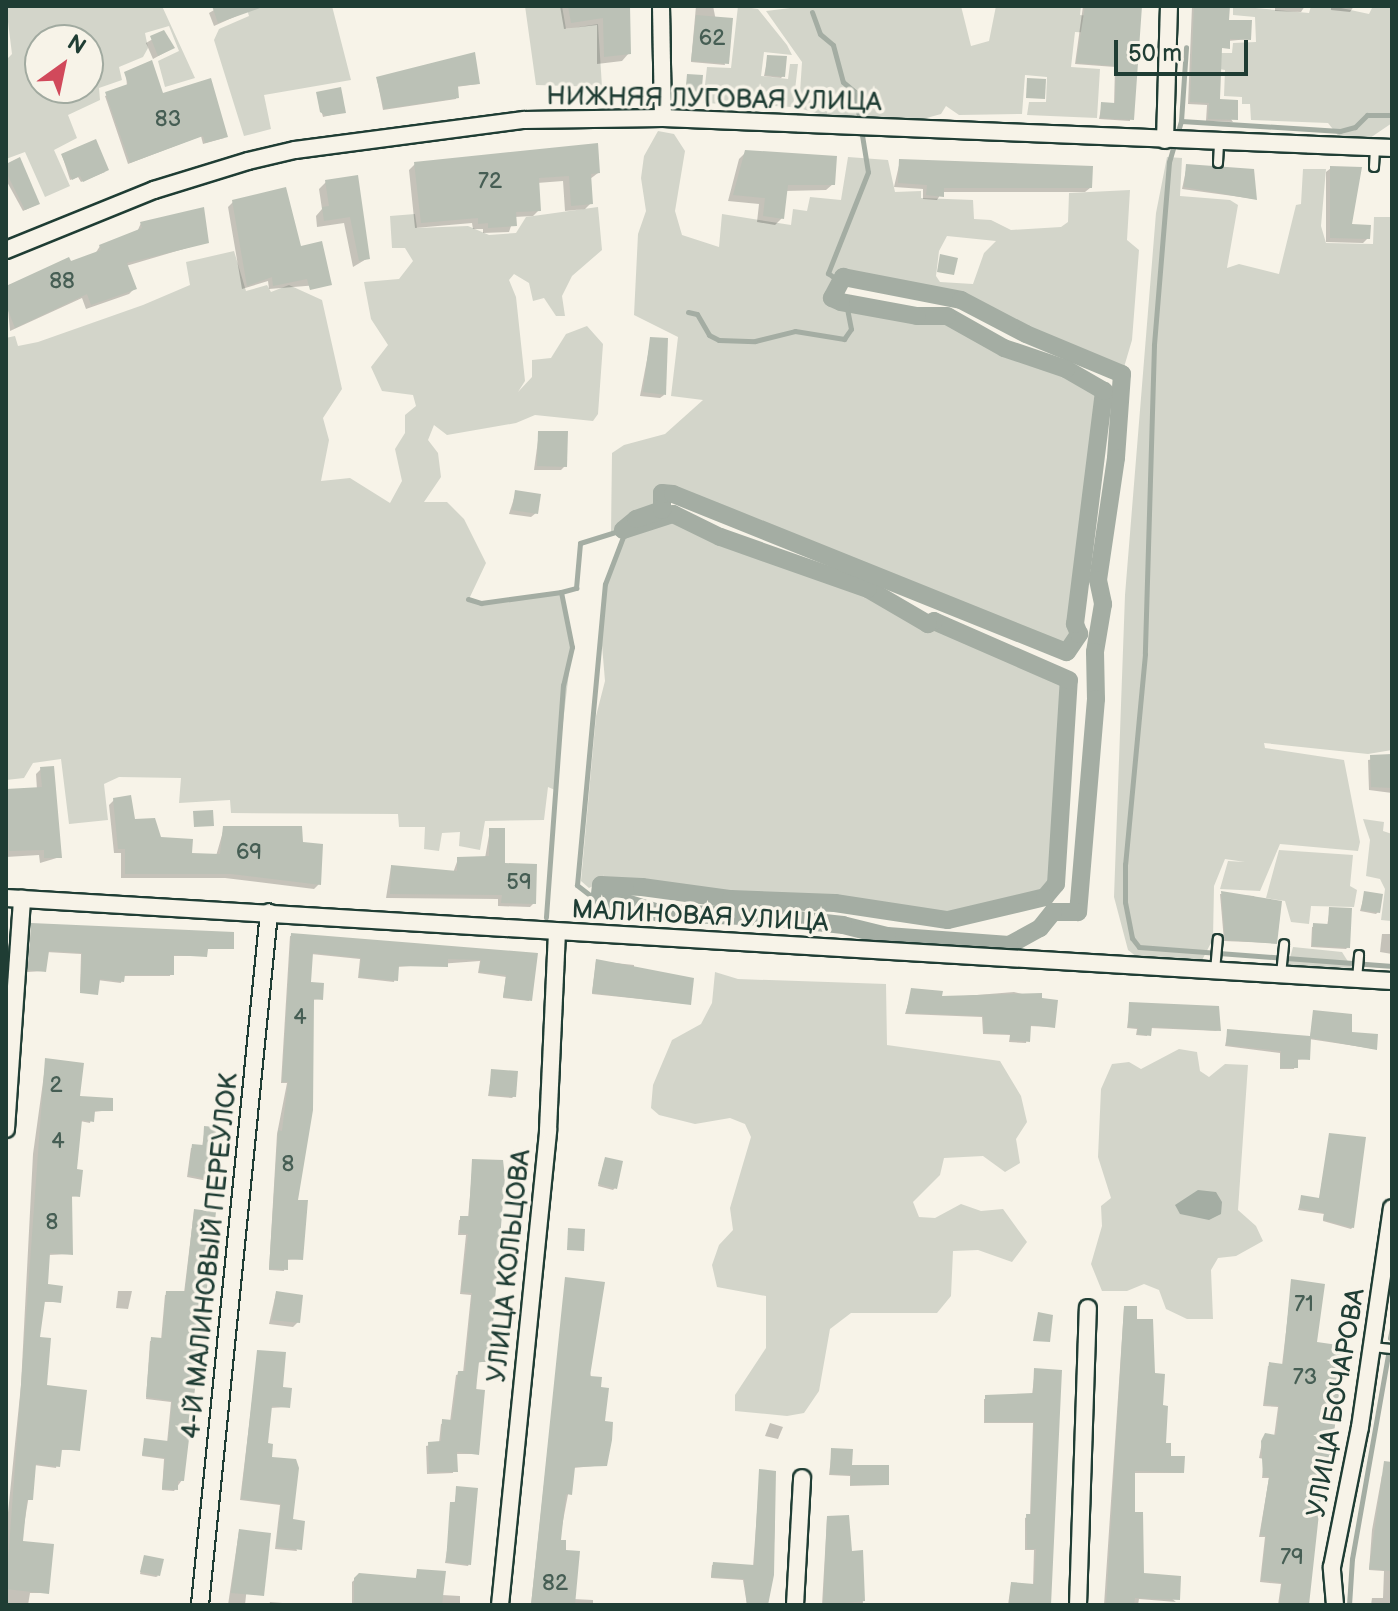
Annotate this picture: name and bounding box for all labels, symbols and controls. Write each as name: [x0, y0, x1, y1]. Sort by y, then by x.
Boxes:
north arrow: [24, 24, 104, 104]
scale bar: [1118, 24, 1252, 74]
house number: 62: [699, 26, 725, 52]
text: N: [62, 29, 91, 61]
text: 50 m: [1128, 39, 1182, 68]
street label: НИЖНЯЯ ЛУГОВАЯ УЛИЦА: [546, 81, 882, 119]
house number: 83: [155, 107, 181, 133]
house number: 72: [478, 169, 502, 195]
house number: 88: [49, 269, 75, 295]
house number: 69: [236, 840, 262, 866]
house number: 59: [506, 870, 532, 896]
street label: МАЛИНОВАЯ УЛИЦА: [571, 895, 829, 939]
house number: 4: [293, 1005, 307, 1031]
street label: 4-Й МАЛИНОВЫЙ ПЕРЕУЛОК: [176, 1072, 246, 1440]
house number: 2: [50, 1073, 62, 1099]
house number: 4: [51, 1129, 65, 1155]
street label: УЛИЦА КОЛЬЦОВА: [482, 1148, 538, 1384]
house number: 8: [282, 1152, 294, 1178]
house number: 8: [46, 1210, 58, 1236]
street label: УЛИЦА БОЧАРОВА: [1301, 1286, 1373, 1520]
house number: 71: [1294, 1292, 1314, 1318]
house number: 73: [1293, 1365, 1317, 1391]
house number: 79: [1280, 1545, 1304, 1571]
house number: 82: [542, 1571, 568, 1597]

